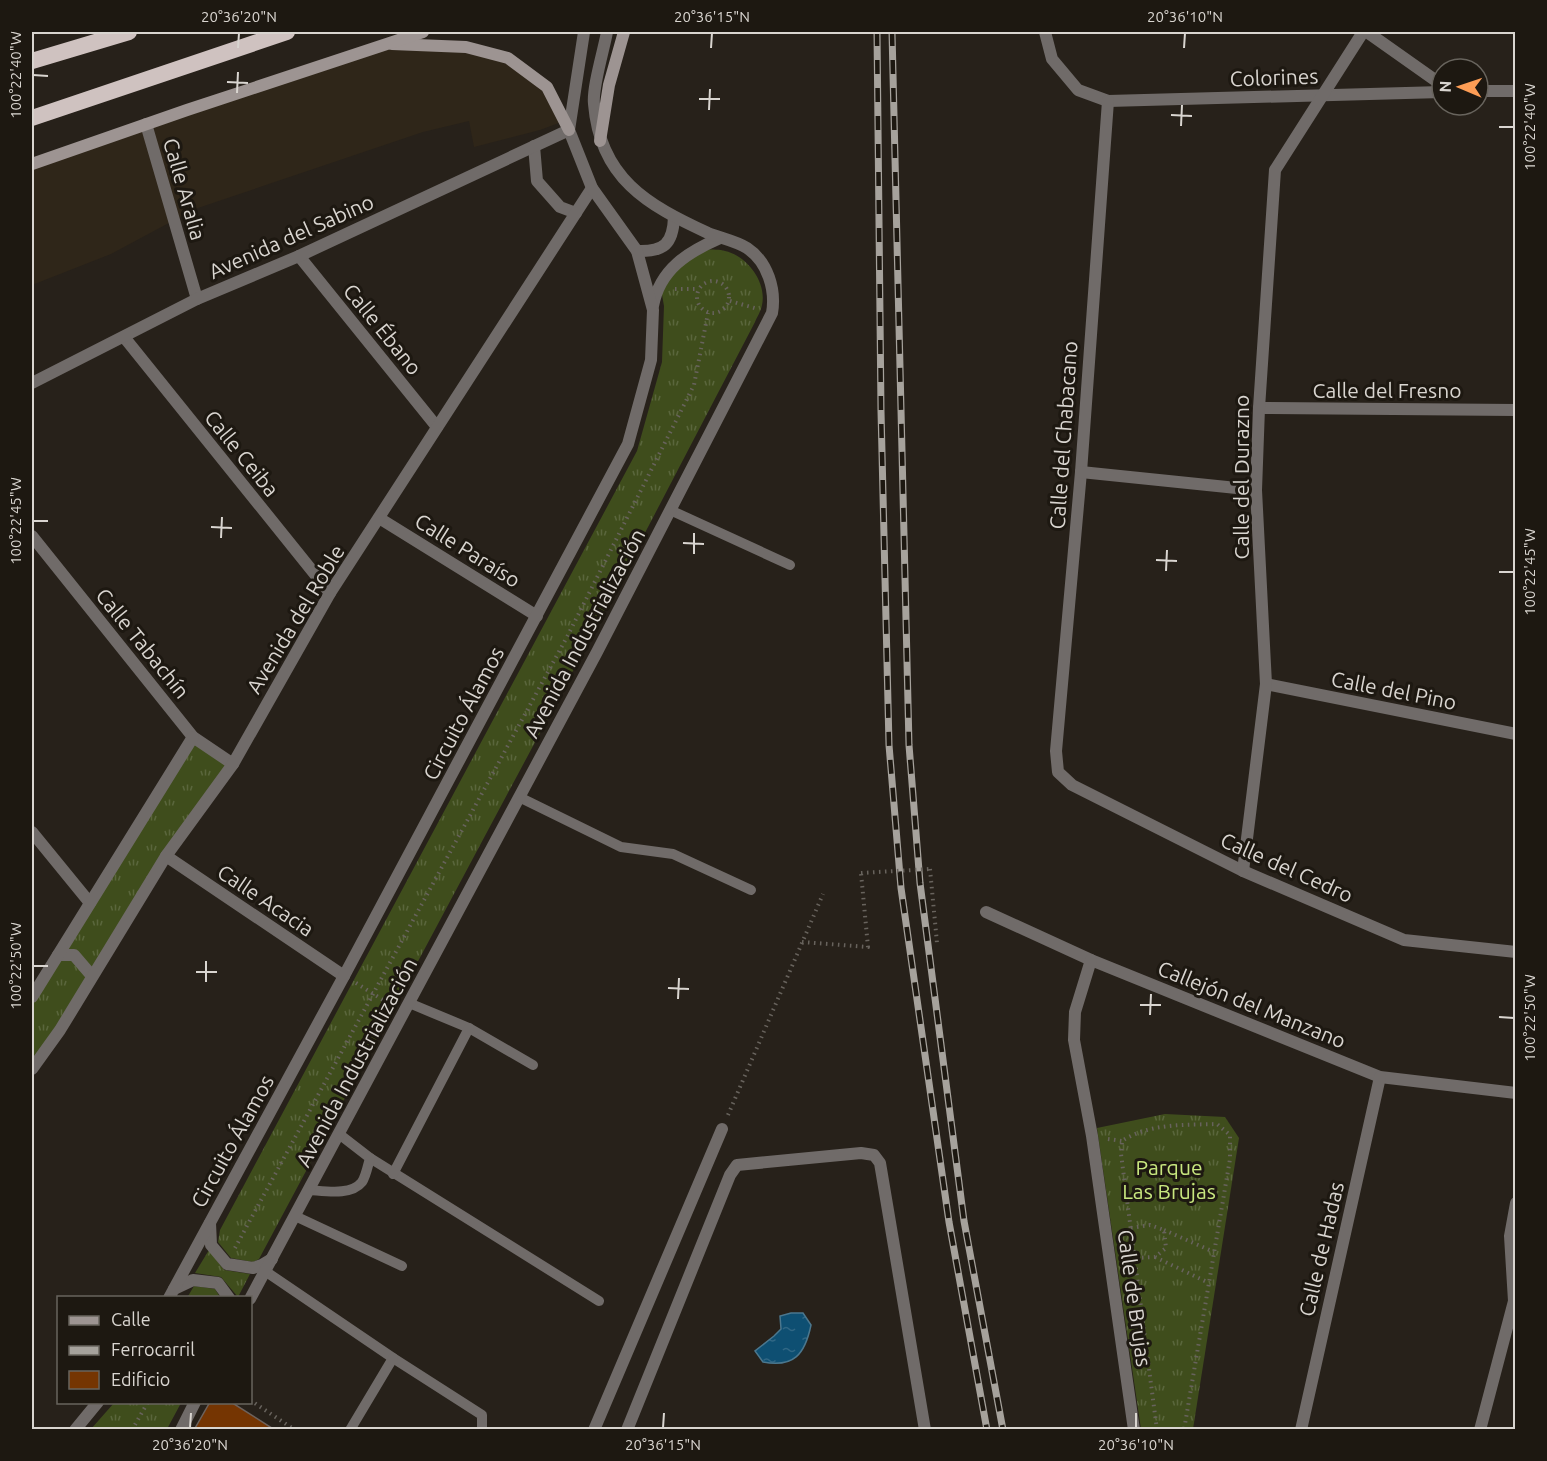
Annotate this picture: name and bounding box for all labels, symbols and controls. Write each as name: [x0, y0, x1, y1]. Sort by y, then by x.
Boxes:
text: 20°36'20"N: [201, 8, 277, 25]
text: 20°36'15"N: [674, 8, 750, 25]
text: 20°36'10"N: [1147, 8, 1223, 25]
text: 100°22'40"W: [7, 31, 24, 119]
north arrow: [1430, 57, 1490, 117]
street label: Colorines: [1229, 63, 1319, 91]
text: N: [1436, 80, 1454, 93]
text: 100°22'40"W: [1521, 83, 1538, 171]
street label: Calle Aralia: [159, 135, 211, 243]
street label: Avenida del Sabino: [205, 189, 377, 283]
street label: Calle Ébano: [339, 279, 427, 379]
street label: Calle del Chabacano: [1044, 340, 1082, 530]
street label: Calle del Fresno: [1313, 378, 1461, 402]
street label: Calle del Durazno: [1229, 395, 1253, 559]
street label: Calle Ceiba: [200, 405, 284, 501]
text: 100°22'45"W: [7, 477, 24, 565]
street label: Calle Paraíso: [411, 508, 525, 592]
street label: Avenida Industrialización: [519, 524, 649, 742]
text: 100°22'45"W: [1521, 528, 1538, 616]
street label: Avenida del Roble: [241, 540, 349, 698]
street label: Calle Tabachín: [91, 583, 195, 703]
street label: Circuito Álamos: [418, 642, 508, 784]
street label: Calle del Pino: [1329, 666, 1459, 714]
street label: Calle del Cedro: [1217, 827, 1357, 907]
street label: Calle Acacia: [213, 859, 319, 941]
text: 100°22'50"W: [7, 922, 24, 1010]
street label: Avenida Industrialización: [291, 953, 421, 1171]
street label: Callejón del Manzano: [1155, 955, 1349, 1053]
text: 100°22'50"W: [1521, 974, 1538, 1062]
street label: Circuito Álamos: [186, 1071, 278, 1211]
park label: Parque Las Brujas: [1122, 1155, 1216, 1203]
street label: Calle de Hadas: [1294, 1179, 1348, 1319]
street label: Calle de Brujas: [1114, 1228, 1156, 1368]
legend: [57, 1296, 252, 1404]
text: Calle: [111, 1309, 151, 1329]
text: Ferrocarril: [111, 1339, 195, 1359]
text: Edificio: [111, 1369, 170, 1389]
text: 20°36'20"N: [152, 1436, 228, 1453]
text: 20°36'15"N: [625, 1436, 701, 1453]
text: 20°36'10"N: [1098, 1436, 1174, 1453]

